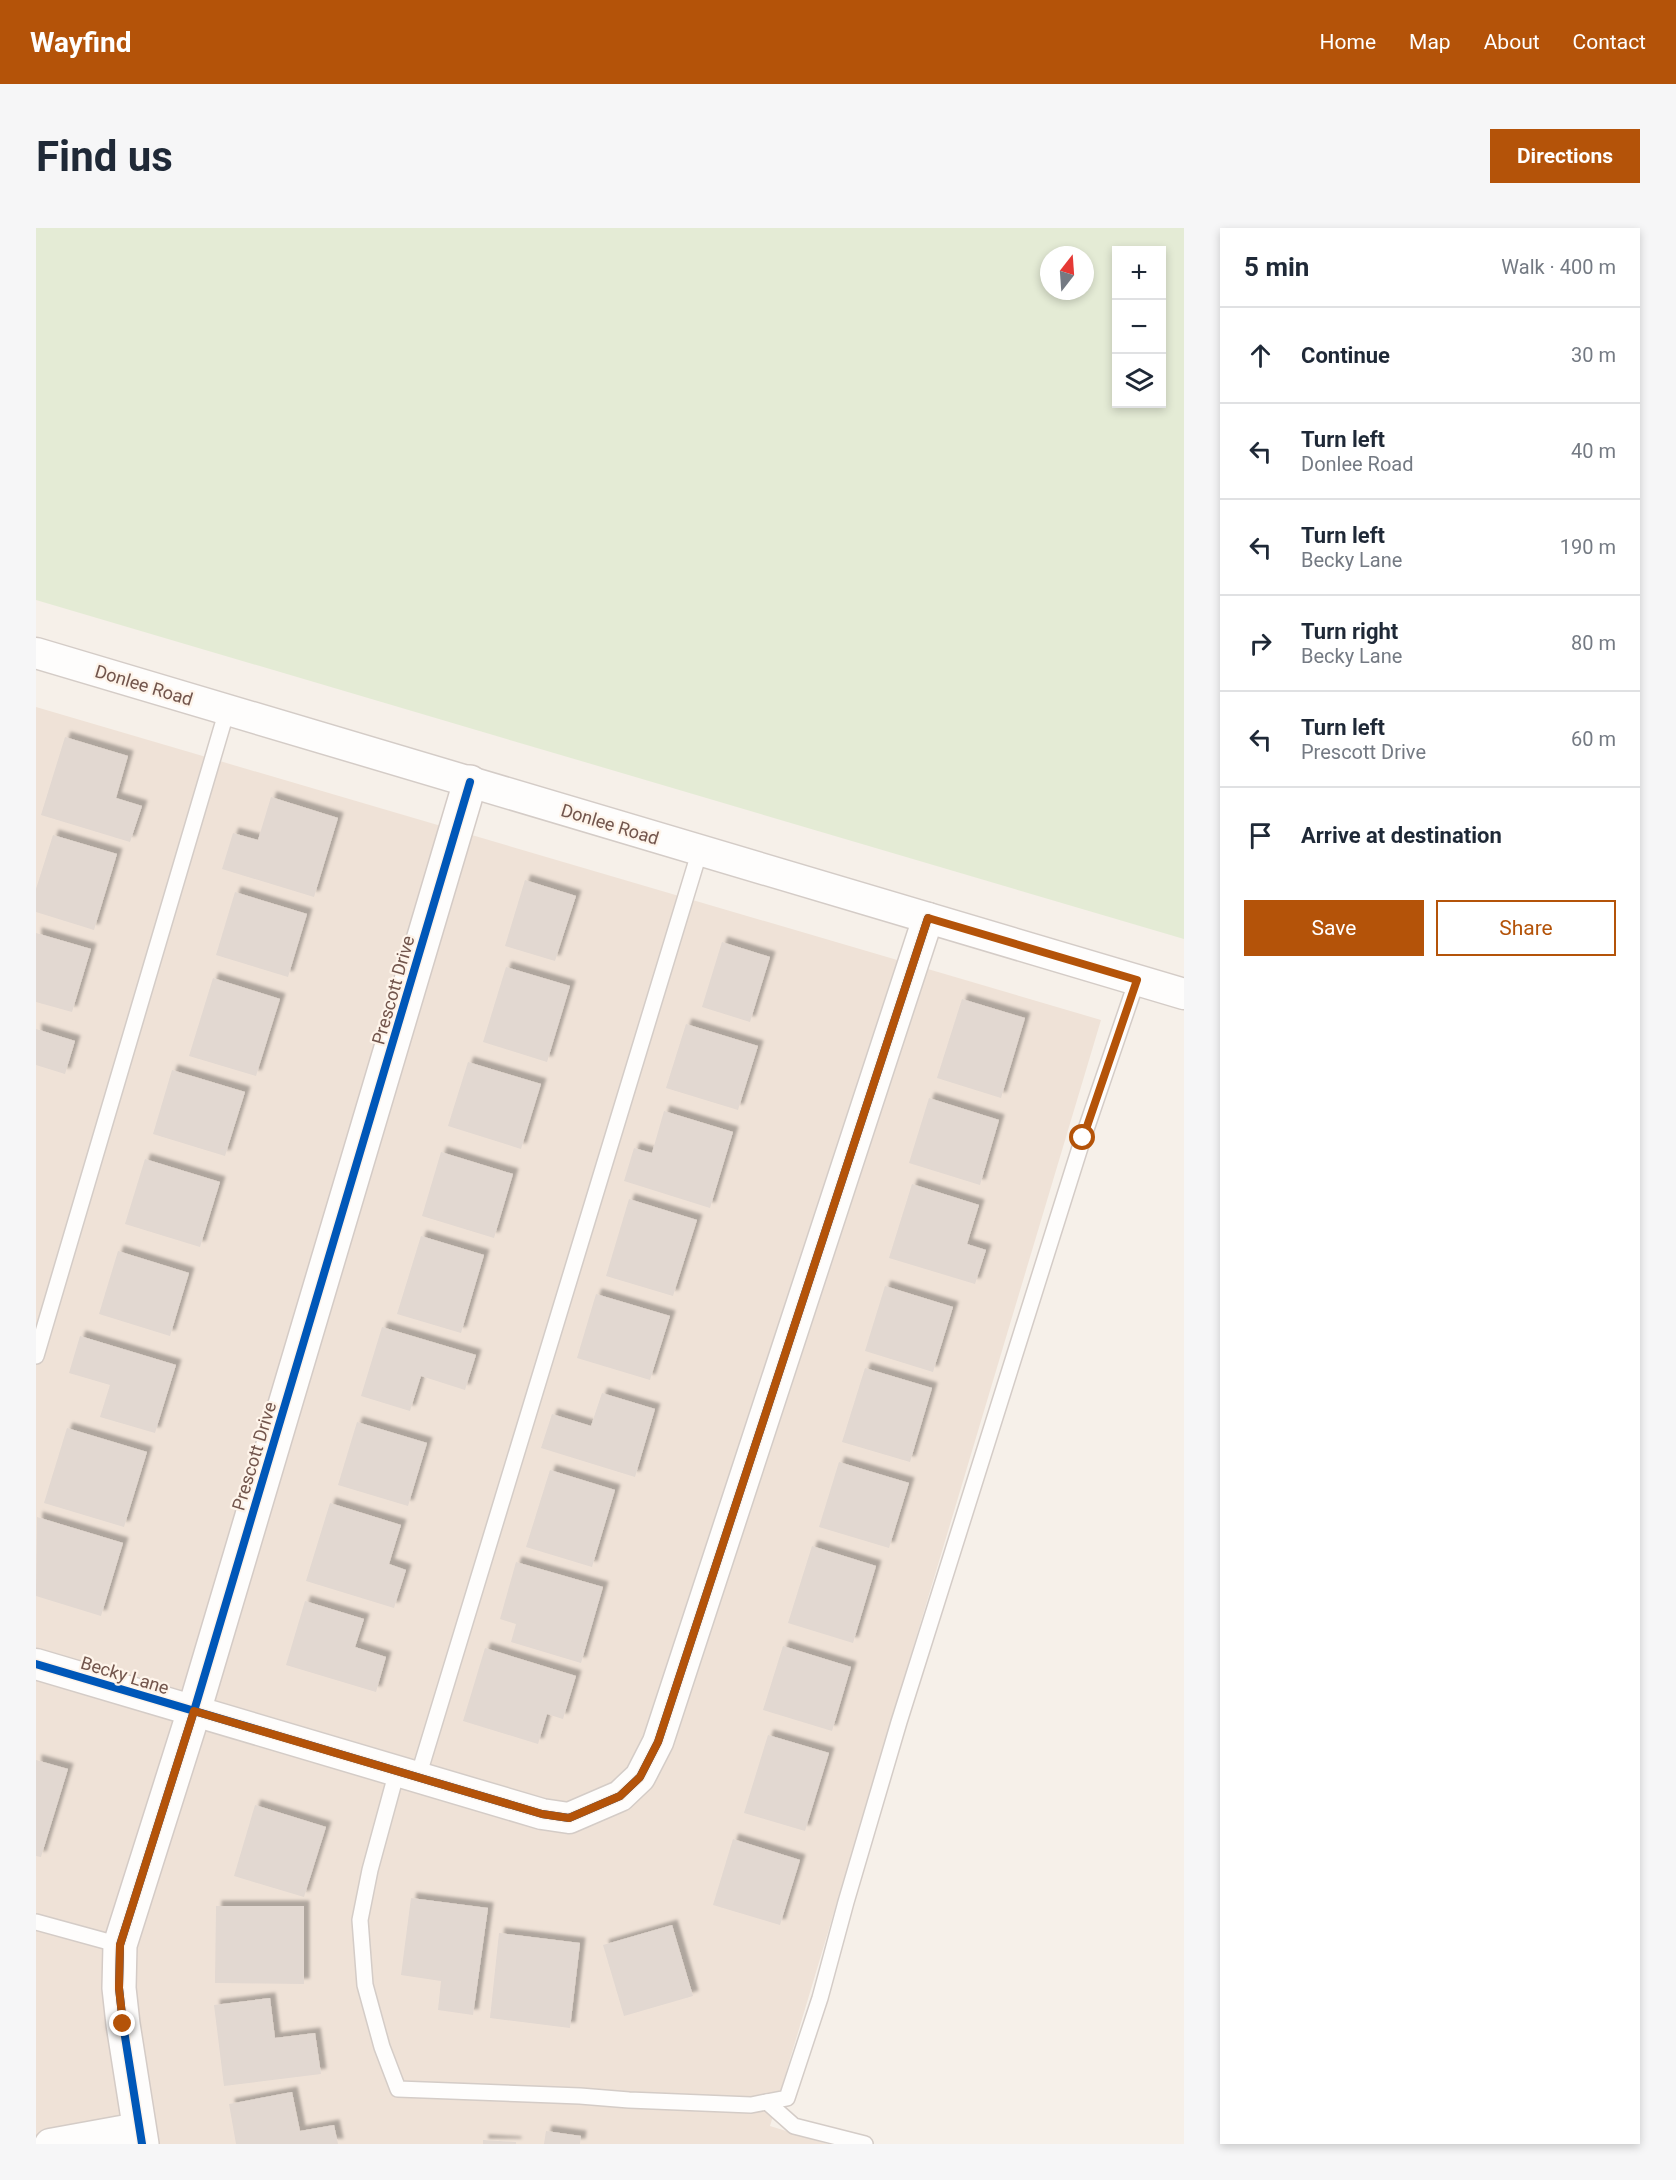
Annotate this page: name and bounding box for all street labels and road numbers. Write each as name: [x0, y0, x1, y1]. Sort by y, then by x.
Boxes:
street label: Donlee Road: [93, 660, 195, 710]
street label: Donlee Road: [559, 799, 661, 849]
street label: Prescott Drive: [367, 933, 419, 1047]
street label: Prescott Drive: [228, 1399, 280, 1513]
street label: Becky Lane: [78, 1652, 172, 1698]

